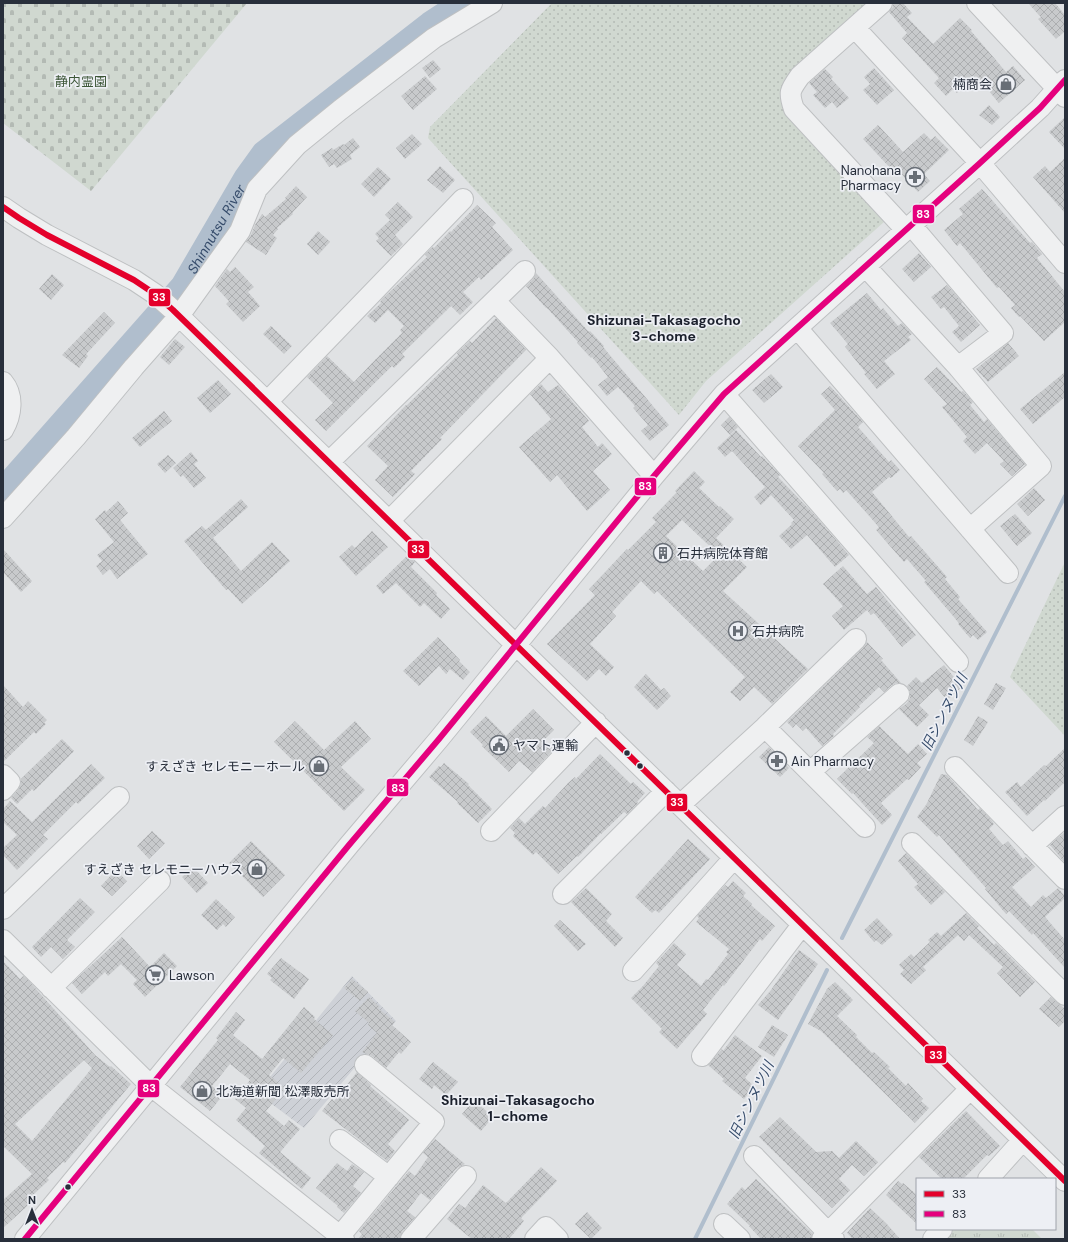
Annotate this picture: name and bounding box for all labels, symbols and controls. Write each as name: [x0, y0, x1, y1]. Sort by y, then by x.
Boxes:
park label: 静内霊園: [55, 73, 107, 90]
shop icon: 楠商会: [995, 73, 1017, 95]
place label: 楠商会: [953, 76, 992, 93]
place label: Nanohana Pharmacy: [841, 162, 901, 194]
pharmacy icon: Nanohana Pharmacy: [904, 166, 926, 188]
water label: Shinnutsu River: [183, 180, 250, 277]
line badge: 83: [912, 204, 935, 224]
text: 83: [916, 207, 930, 221]
line badge: 33: [148, 288, 171, 307]
text: 33: [152, 290, 166, 304]
district label: Shizunai-Takasagocho 3-chome: [587, 311, 741, 345]
line badge: 83: [634, 477, 657, 496]
text: 83: [638, 479, 652, 493]
line badge: 33: [407, 540, 430, 559]
text: 33: [411, 542, 425, 556]
building icon: 石井病院体育館: [652, 542, 674, 564]
place label: 石井病院体育館: [677, 545, 768, 562]
hospital icon: 石井病院: [727, 620, 749, 642]
place label: 石井病院: [752, 623, 804, 640]
water label: 旧シンヌツ川: [917, 669, 972, 754]
public building icon: ヤマト運輸: [488, 734, 510, 756]
place label: ヤマト運輸: [513, 737, 578, 754]
unlabelled marker: [622, 748, 632, 758]
pharmacy icon: Ain Pharmacy: [766, 750, 788, 772]
place label: Ain Pharmacy: [791, 753, 874, 770]
shop icon: すえざき セレモニーホール: [308, 755, 330, 777]
place label: すえざき セレモニーホール: [146, 758, 305, 775]
unlabelled marker: [635, 761, 645, 771]
line badge: 83: [386, 778, 409, 797]
text: 83: [391, 781, 405, 795]
line badge: 33: [666, 793, 688, 812]
text: 33: [670, 795, 684, 809]
shop icon: すえざき セレモニーハウス: [246, 858, 268, 880]
place label: すえざき セレモニーハウス: [84, 861, 243, 878]
supermarket icon: Lawson: [144, 964, 166, 986]
place label: Lawson: [169, 967, 214, 984]
line badge: 33: [924, 1045, 947, 1064]
text: 33: [929, 1048, 943, 1062]
water label: 旧シンヌツ川: [724, 1057, 778, 1142]
line badge: 83: [137, 1079, 160, 1098]
shop icon: 北海道新聞 松澤販売所: [191, 1080, 213, 1102]
text: 83: [142, 1081, 156, 1095]
place label: 北海道新聞 松澤販売所: [216, 1083, 349, 1100]
district label: Shizunai-Takasagocho 1-chome: [441, 1091, 595, 1125]
legend: [916, 1178, 1056, 1230]
unlabelled marker: [63, 1182, 73, 1192]
text: 33: [952, 1186, 966, 1202]
north arrow: [12, 1190, 52, 1230]
text: N: [28, 1193, 36, 1207]
text: 83: [952, 1206, 966, 1222]

